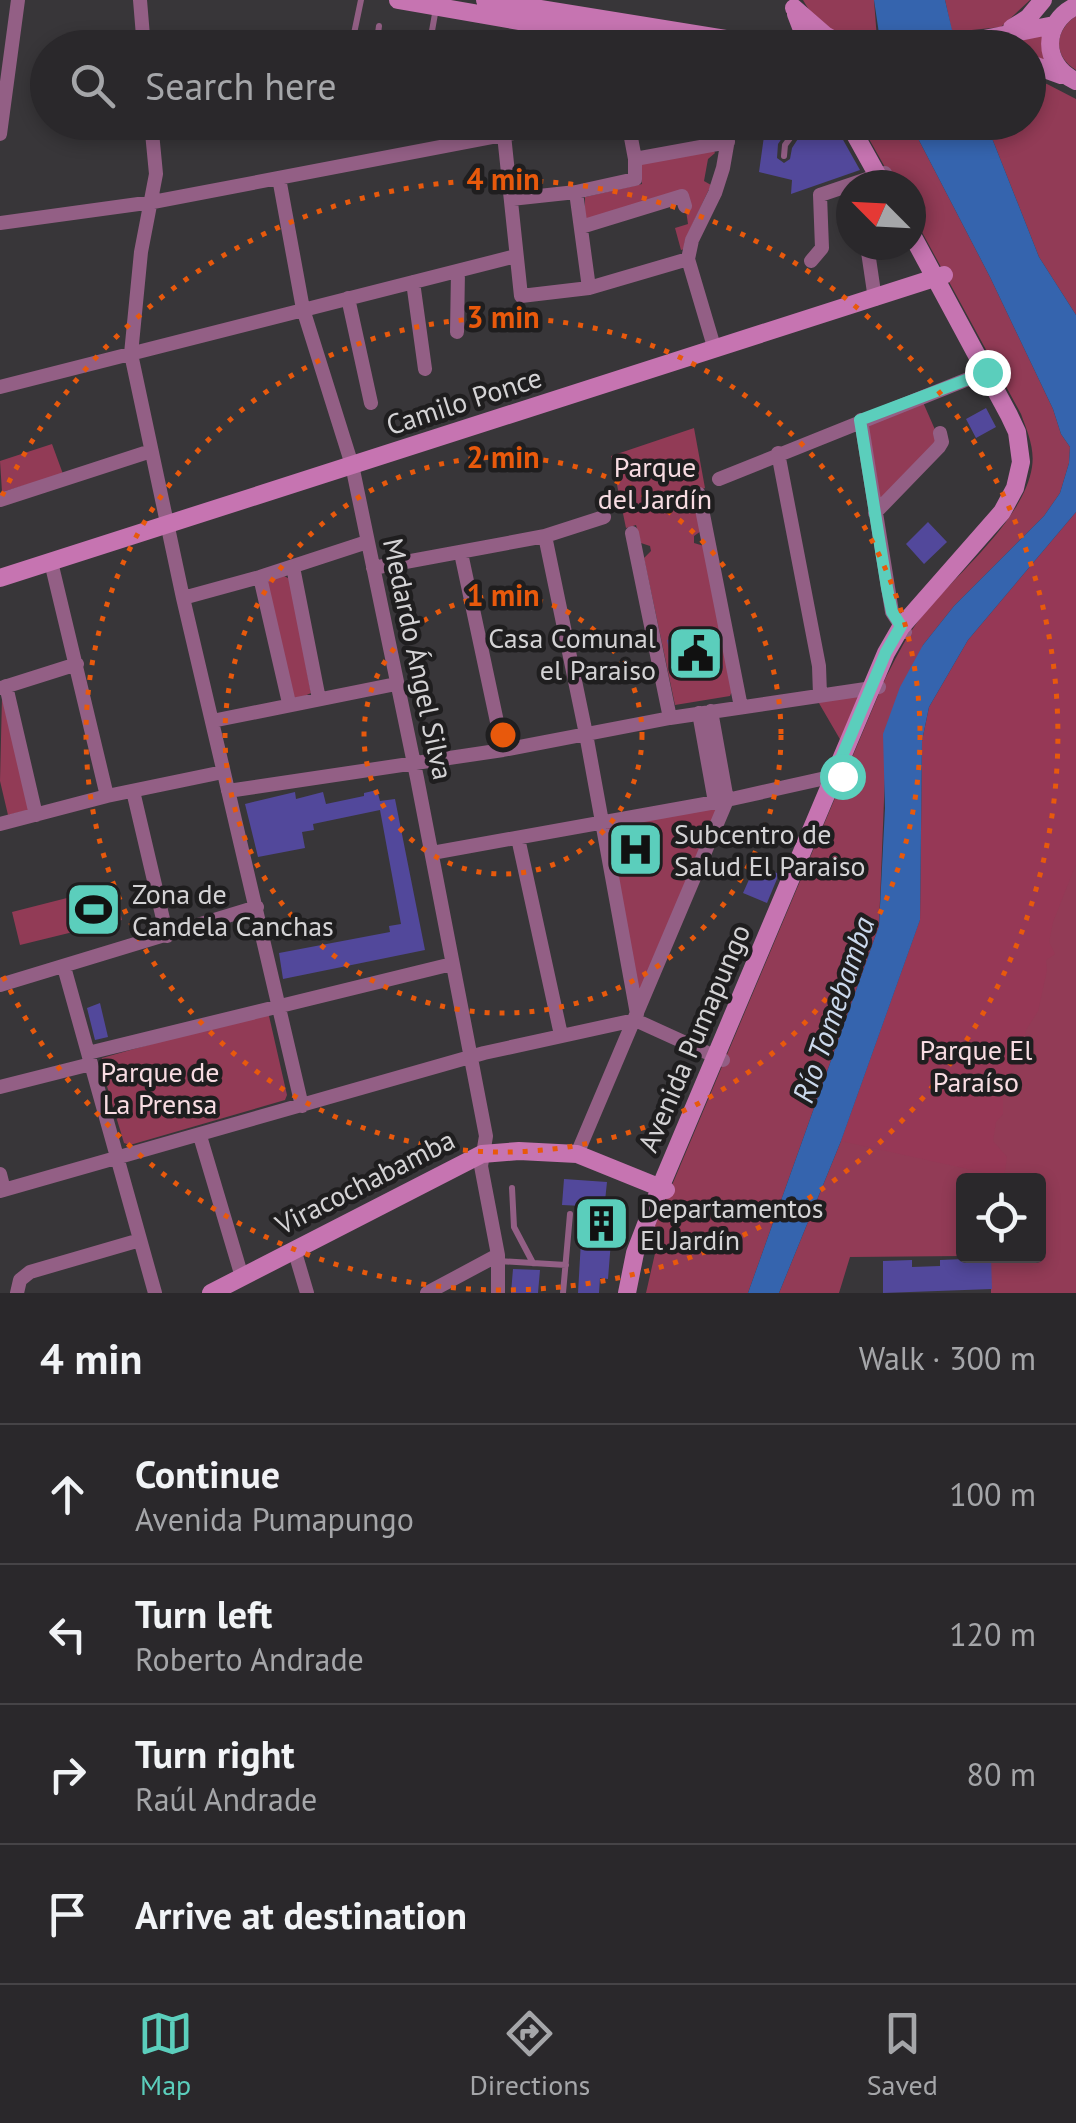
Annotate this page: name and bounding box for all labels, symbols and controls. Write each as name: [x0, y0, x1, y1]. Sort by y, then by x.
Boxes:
search box: [30, 30, 1046, 140]
icon: search: [65, 58, 120, 113]
text: Search here: [145, 61, 337, 110]
text: 4 min: [466, 159, 540, 198]
north arrow: [836, 170, 926, 260]
text: 3 min: [466, 297, 540, 336]
route end: [965, 350, 1011, 396]
street label: Camilo Ponce: [381, 358, 546, 443]
text: 2 min: [466, 437, 540, 476]
park label: Parque del Jardín: [598, 448, 712, 517]
street label: Medardo Ángel Silva: [375, 535, 462, 783]
text: 1 min: [466, 575, 540, 614]
place label: Casa Comunal el Paraiso: [488, 619, 656, 688]
public building icon: Casa Comunal el Paraiso: [665, 624, 725, 684]
centre of rings: [485, 717, 521, 753]
route start: [820, 754, 866, 800]
place label: Subcentro de Salud El Paraiso: [674, 815, 866, 884]
hospital icon: Subcentro de Salud El Paraiso: [605, 820, 665, 880]
place label: Zona de Candela Canchas: [132, 875, 334, 944]
sports icon: Zona de Candela Canchas: [63, 880, 123, 940]
water label: Río Tomebamba: [783, 911, 883, 1108]
street label: Avenida Pumapungo: [629, 918, 758, 1157]
park label: Parque El Paraíso: [919, 1031, 1033, 1100]
park label: Parque de La Prensa: [100, 1053, 220, 1122]
street label: Viracochabamba: [268, 1120, 461, 1243]
map controls: [956, 1173, 1046, 1263]
button: locate: [956, 1173, 1046, 1263]
place label: Departamentos El Jardín: [640, 1189, 824, 1258]
building icon: Departamentos El Jardín: [571, 1194, 631, 1254]
text: 4 min: [40, 1331, 142, 1386]
text: Walk · 300 m: [859, 1337, 1036, 1379]
text: Continue: [135, 1449, 280, 1498]
icon: ahead: [40, 1467, 95, 1522]
text: 100 m: [949, 1473, 1036, 1515]
text: Avenida Pumapungo: [135, 1498, 414, 1540]
text: Turn left: [135, 1589, 272, 1638]
icon: left: [40, 1607, 95, 1662]
text: 120 m: [949, 1613, 1036, 1655]
text: Roberto Andrade: [135, 1638, 364, 1680]
text: Turn right: [135, 1729, 295, 1778]
icon: right: [40, 1747, 95, 1802]
text: 80 m: [967, 1753, 1036, 1795]
text: Raúl Andrade: [135, 1778, 317, 1820]
icon: arrive: [40, 1887, 95, 1942]
text: Arrive at destination: [135, 1890, 467, 1939]
tab: Map: [138, 2006, 193, 2103]
tab: Directions: [469, 2006, 590, 2103]
tab: Saved: [867, 2006, 938, 2103]

